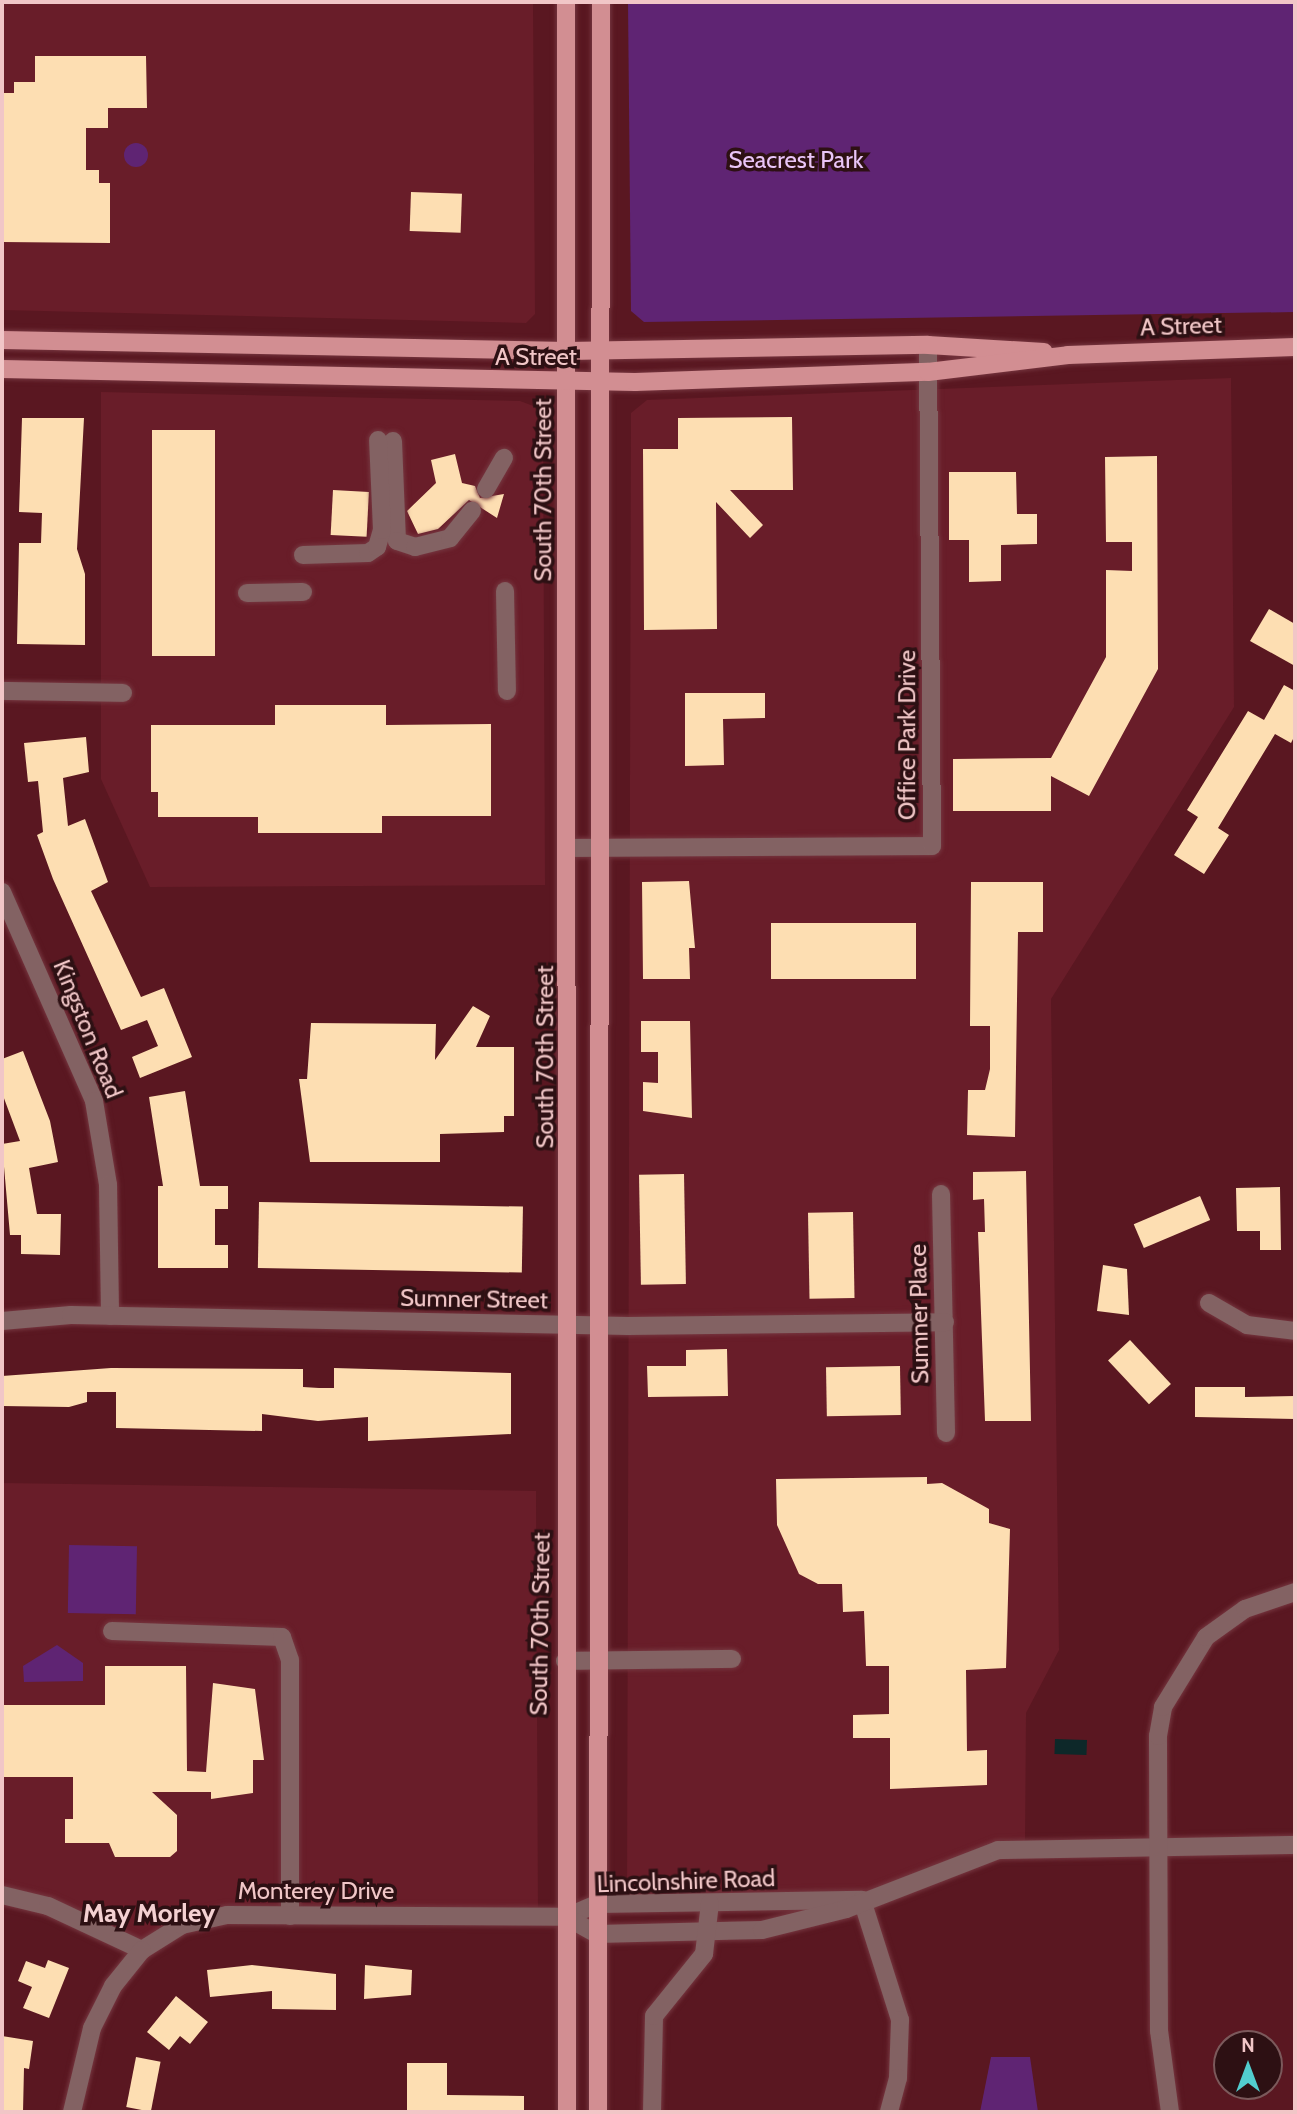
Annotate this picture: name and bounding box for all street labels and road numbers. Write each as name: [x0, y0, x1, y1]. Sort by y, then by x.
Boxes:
street label: A Street: [1140, 310, 1222, 342]
street label: A Street: [495, 343, 577, 371]
street label: South 70th Street: [529, 398, 557, 582]
street label: Office Park Drive: [893, 650, 921, 820]
street label: Kingston Road: [47, 956, 129, 1102]
street label: South 70th Street: [531, 965, 559, 1149]
street label: Sumner Place: [903, 1244, 935, 1384]
street label: Sumner Street: [400, 1283, 548, 1315]
street label: South 70th Street: [524, 1532, 556, 1716]
street label: Lincolnshire Road: [596, 1863, 776, 1899]
street label: Monterey Drive: [238, 1877, 394, 1905]

